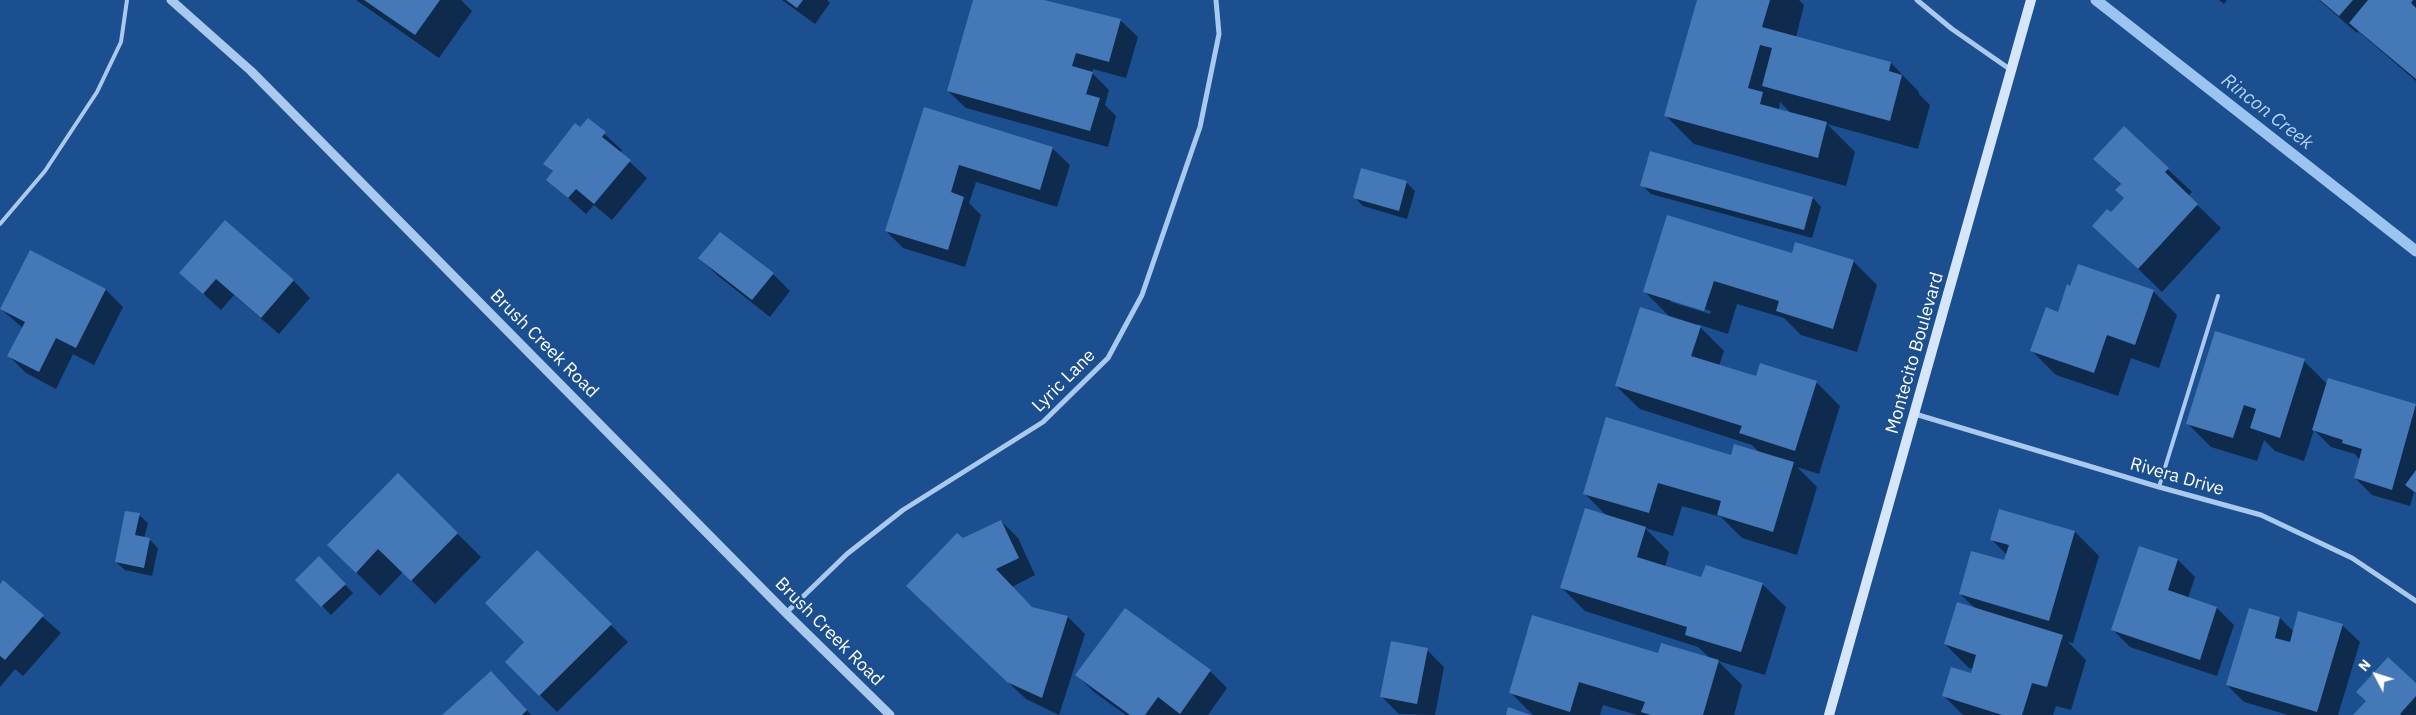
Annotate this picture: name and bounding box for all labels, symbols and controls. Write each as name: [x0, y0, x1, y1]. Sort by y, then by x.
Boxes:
water label: Rincon Creek: [2217, 69, 2317, 155]
street label: Montecito Boulevard: [1882, 270, 1948, 436]
street label: Brush Creek Road: [485, 285, 603, 403]
street label: Lyric Lane: [1028, 345, 1100, 417]
street label: Rivera Drive: [2128, 453, 2226, 501]
street label: Brush Creek Road: [770, 573, 888, 691]
north arrow: [2351, 650, 2401, 700]
text: N: [2354, 656, 2375, 675]

